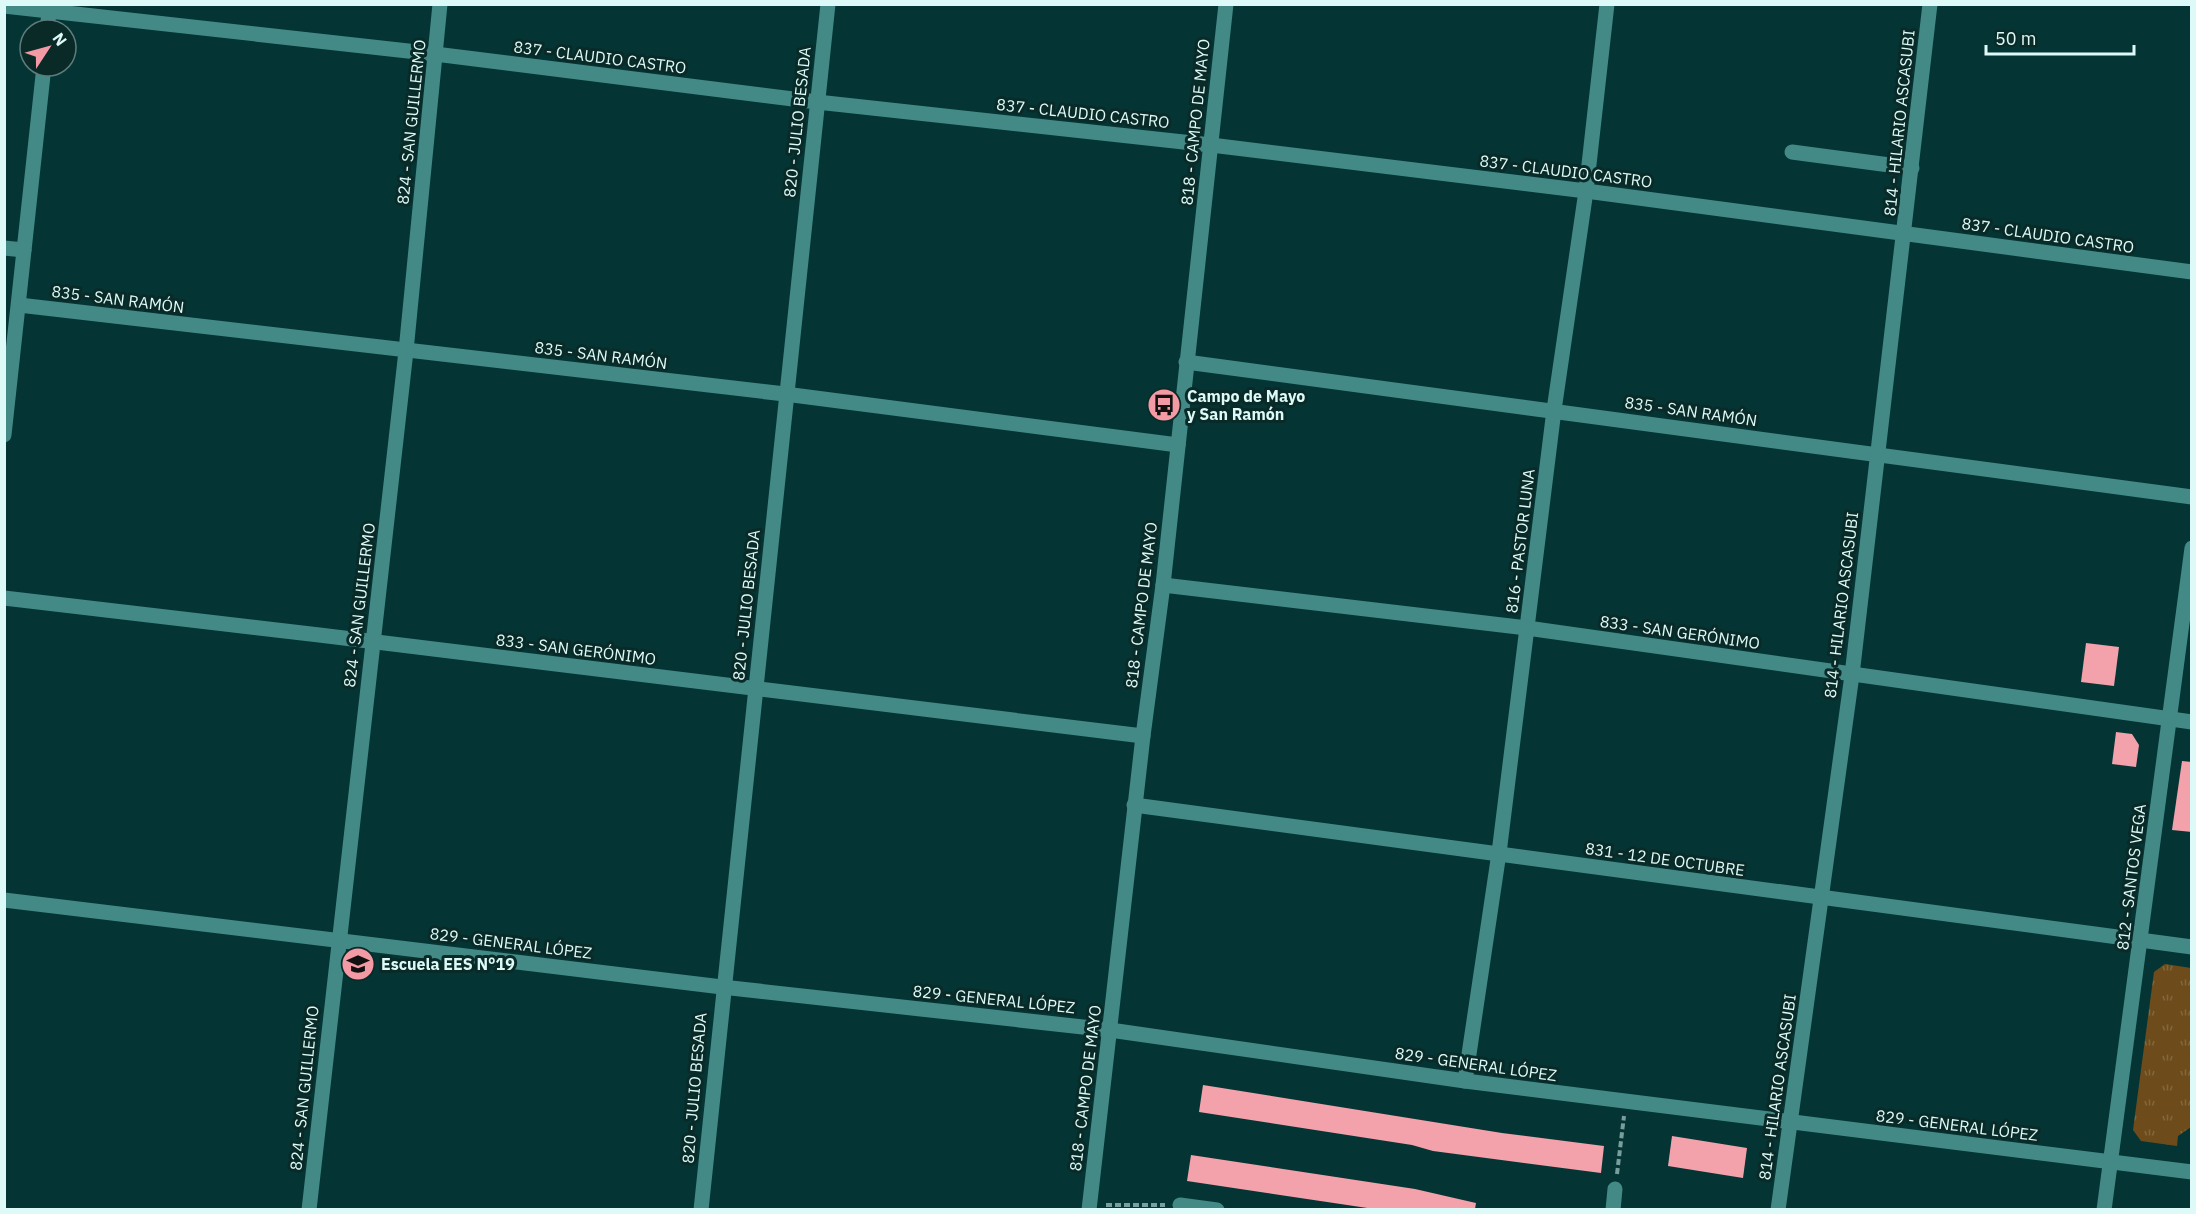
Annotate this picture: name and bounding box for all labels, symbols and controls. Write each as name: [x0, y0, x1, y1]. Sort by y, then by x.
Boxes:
north arrow: [18, 18, 78, 78]
scale bar: [1986, 18, 2134, 56]
text: 50 m: [1995, 27, 2037, 50]
text: N: [49, 29, 72, 50]
street label: 814 - HILARIO ASCASUBI: [1879, 29, 1919, 217]
street label: 837 - CLAUDIO CASTRO: [512, 36, 688, 78]
street label: 818 - CAMPO DE MAYO: [1176, 38, 1214, 206]
street label: 824 - SAN GUILLERMO: [392, 39, 430, 205]
street label: 820 - JULIO BESADA: [779, 46, 815, 198]
street label: 837 - CLAUDIO CASTRO: [995, 94, 1171, 132]
street label: 837 - CLAUDIO CASTRO: [1478, 150, 1654, 192]
street label: 837 - CLAUDIO CASTRO: [1960, 213, 2136, 257]
street label: 835 - SAN RAMÓN: [51, 280, 186, 317]
street label: 835 - SAN RAMÓN: [534, 336, 669, 373]
place label: Campo de Mayo y San Ramón: [1187, 386, 1305, 424]
bus stop icon: Campo de Mayo y San Ramón: [1146, 387, 1182, 423]
street label: 835 - SAN RAMÓN: [1624, 391, 1759, 430]
street label: 816 - PASTOR LUNA: [1501, 468, 1539, 614]
street label: 814 - HILARIO ASCASUBI: [1820, 511, 1862, 699]
street label: 818 - CAMPO DE MAYO: [1121, 521, 1161, 689]
street label: 824 - SAN GUILLERMO: [339, 522, 379, 688]
street label: 820 - JULIO BESADA: [728, 529, 764, 681]
street label: 833 - SAN GERÓNIMO: [1599, 610, 1761, 653]
street label: 833 - SAN GERÓNIMO: [495, 628, 657, 669]
street label: 812 - SANTOS VEGA: [2112, 803, 2150, 951]
street label: 831 - 12 DE OCTUBRE: [1584, 838, 1746, 880]
street label: 829 - GENERAL LÓPEZ: [429, 922, 593, 963]
school or university icon: Escuela EES N°19: [340, 946, 376, 982]
place label: Escuela EES N°19: [381, 954, 515, 974]
street label: 829 - GENERAL LÓPEZ: [912, 980, 1076, 1017]
street label: 814 - HILARIO ASCASUBI: [1754, 993, 1800, 1181]
street label: 818 - CAMPO DE MAYO: [1065, 1004, 1105, 1172]
street label: 824 - SAN GUILLERMO: [285, 1005, 323, 1171]
street label: 820 - JULIO BESADA: [677, 1012, 711, 1164]
street label: 829 - GENERAL LÓPEZ: [1394, 1042, 1558, 1085]
street label: 829 - GENERAL LÓPEZ: [1875, 1104, 2039, 1145]

